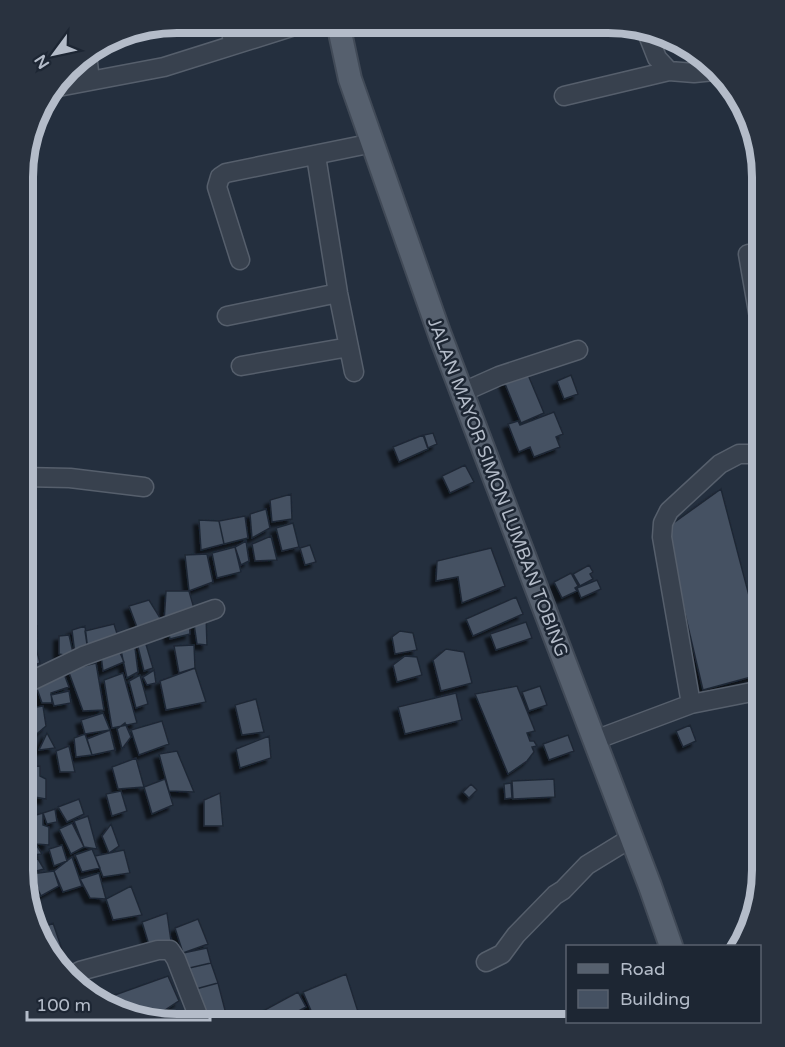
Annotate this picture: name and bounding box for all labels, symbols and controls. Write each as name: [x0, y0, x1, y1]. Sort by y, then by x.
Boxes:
north arrow: [24, 24, 84, 84]
text: N: [30, 51, 54, 72]
street label: JALAN MAYOR SIMON LUMBAN TOBING: [423, 314, 573, 660]
legend: [566, 945, 761, 1023]
text: Road: [620, 958, 665, 980]
scale bar: [27, 984, 210, 1022]
text: Building: [620, 988, 690, 1010]
text: 100 m: [36, 994, 91, 1016]

